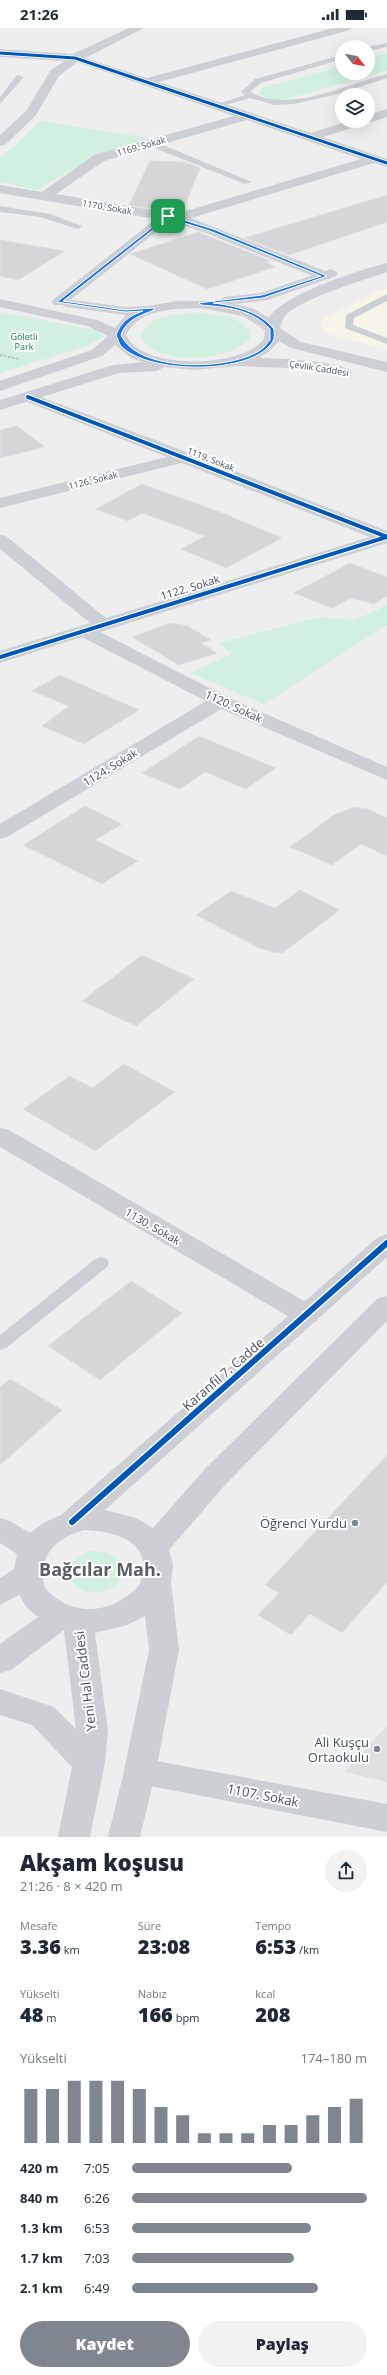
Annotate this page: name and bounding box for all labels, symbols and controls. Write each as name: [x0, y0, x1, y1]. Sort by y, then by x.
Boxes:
text: 21:26: [20, 4, 59, 24]
north arrow: [335, 40, 375, 80]
map controls: [335, 40, 375, 128]
button: layers: [335, 88, 375, 128]
street label: 1169. Sokak: [115, 133, 167, 159]
street label: 1170. Sokak: [81, 196, 133, 218]
pin: [151, 199, 185, 233]
icon: arrive: [157, 205, 179, 227]
park label: Göletli Park: [10, 330, 38, 353]
street label: Çevlik Caddesi: [288, 357, 350, 379]
street label: 1119. Sokak: [185, 444, 237, 475]
street label: 1126. Sokak: [67, 468, 119, 492]
street label: 1122. Sokak: [159, 571, 222, 603]
street label: 1120. Sokak: [203, 686, 265, 726]
street label: 1124. Sokak: [80, 745, 140, 789]
street label: 1130. Sokak: [123, 1204, 183, 1248]
street label: Karanfil 7. Cadde: [178, 1333, 268, 1415]
place label: Öğrenci Yurdu: [260, 1514, 347, 1532]
marker: Öğrenci Yurdu: [350, 1518, 360, 1528]
district label: Bağcılar Mah.: [39, 1557, 161, 1581]
street label: Yeni Hal Caddesi: [70, 1630, 100, 1732]
place label: Ali Kuşçu Ortaokulu: [308, 1733, 369, 1766]
marker: Ali Kuşçu Ortaokulu: [372, 1744, 382, 1754]
street label: 1107. Sokak: [226, 1779, 300, 1811]
text: Akşam koşusu: [20, 1847, 184, 1877]
button: share: [325, 1850, 367, 1892]
text: 21:26 · 8 × 420 m: [20, 1877, 123, 1895]
text: Mesafe: [20, 1918, 57, 1933]
text: Süre: [138, 1918, 161, 1933]
text: Tempo: [255, 1918, 291, 1933]
text: 3.36: [20, 1933, 61, 1960]
text: 23:08: [138, 1933, 190, 1960]
text: 6:53: [255, 1933, 296, 1960]
text: km: [61, 1942, 80, 1957]
text: /km: [296, 1942, 319, 1957]
text: Yükselti: [20, 1986, 60, 2001]
text: Nabız: [138, 1986, 167, 2001]
text: kcal: [255, 1986, 275, 2001]
text: 48: [20, 2001, 43, 2028]
text: 166: [138, 2001, 173, 2028]
text: 208: [255, 2001, 290, 2028]
text: m: [43, 2010, 56, 2025]
text: bpm: [173, 2010, 199, 2025]
text: Yükselti: [20, 2049, 67, 2067]
text: 174–180 m: [300, 2049, 367, 2067]
text: 420 m: [20, 2159, 58, 2177]
text: 7:05: [84, 2159, 110, 2177]
text: 840 m: [20, 2189, 58, 2207]
text: 6:26: [84, 2189, 110, 2207]
text: 1.3 km: [20, 2219, 63, 2237]
text: 6:53: [84, 2219, 110, 2237]
text: 1.7 km: [20, 2249, 63, 2267]
text: 7:03: [84, 2249, 110, 2267]
text: 2.1 km: [20, 2279, 63, 2297]
text: 6:49: [84, 2279, 110, 2297]
button: Kaydet: [20, 2321, 190, 2367]
button: Paylaş: [198, 2321, 367, 2367]

